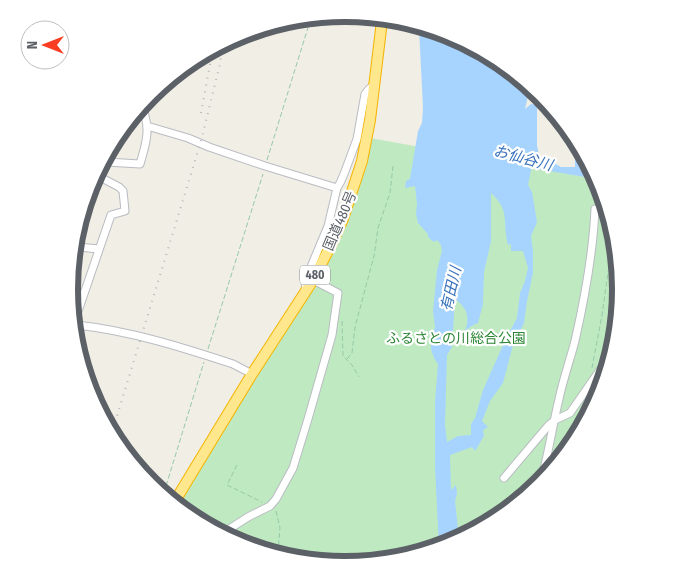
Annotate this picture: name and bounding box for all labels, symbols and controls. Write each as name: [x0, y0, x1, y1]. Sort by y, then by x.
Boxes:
north arrow: [20, 20, 70, 70]
text: N: [24, 41, 41, 49]
water label: お仙谷川: [492, 142, 556, 175]
street label: 国道480号: [320, 189, 360, 253]
water label: 有田川: [437, 263, 465, 313]
road number: 480: [300, 266, 330, 284]
park label: ふるさとの川総合公園: [386, 330, 526, 347]

